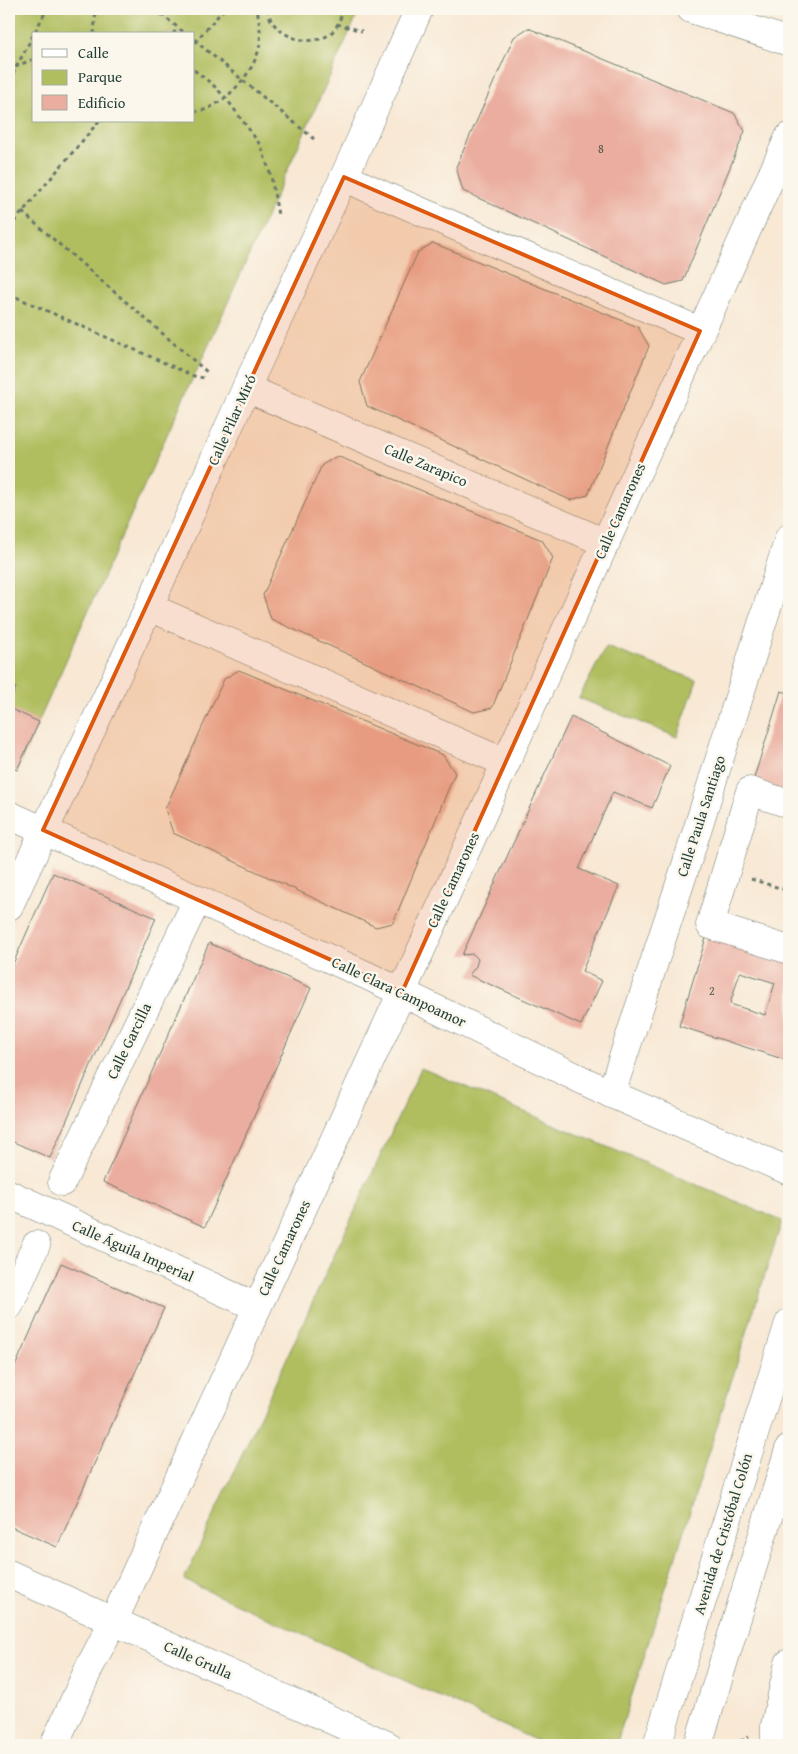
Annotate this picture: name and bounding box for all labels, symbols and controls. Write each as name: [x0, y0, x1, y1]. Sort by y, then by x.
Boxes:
legend: [32, 32, 195, 122]
text: Calle: [78, 42, 109, 63]
text: Parque: [78, 66, 122, 87]
text: Edificio: [78, 92, 126, 113]
house number: 8: [598, 140, 604, 157]
street label: Calle Pilar Miró: [202, 371, 261, 469]
street label: Calle Zarapico: [381, 438, 471, 492]
street label: Calle Camarones: [589, 459, 650, 562]
street label: Calle Paula Santiago: [671, 752, 730, 879]
street label: Calle Camarones: [421, 828, 484, 931]
street label: Calle Clara Campoamor: [328, 951, 470, 1032]
house number: 2: [709, 982, 715, 999]
street label: Calle Garcilla: [101, 999, 156, 1082]
street label: Calle Camarones: [252, 1196, 315, 1299]
street label: Calle Águila Imperial: [69, 1214, 197, 1287]
street label: Avenida de Cristóbal Colón: [688, 1450, 757, 1617]
street label: Calle Grulla: [161, 1635, 236, 1684]

